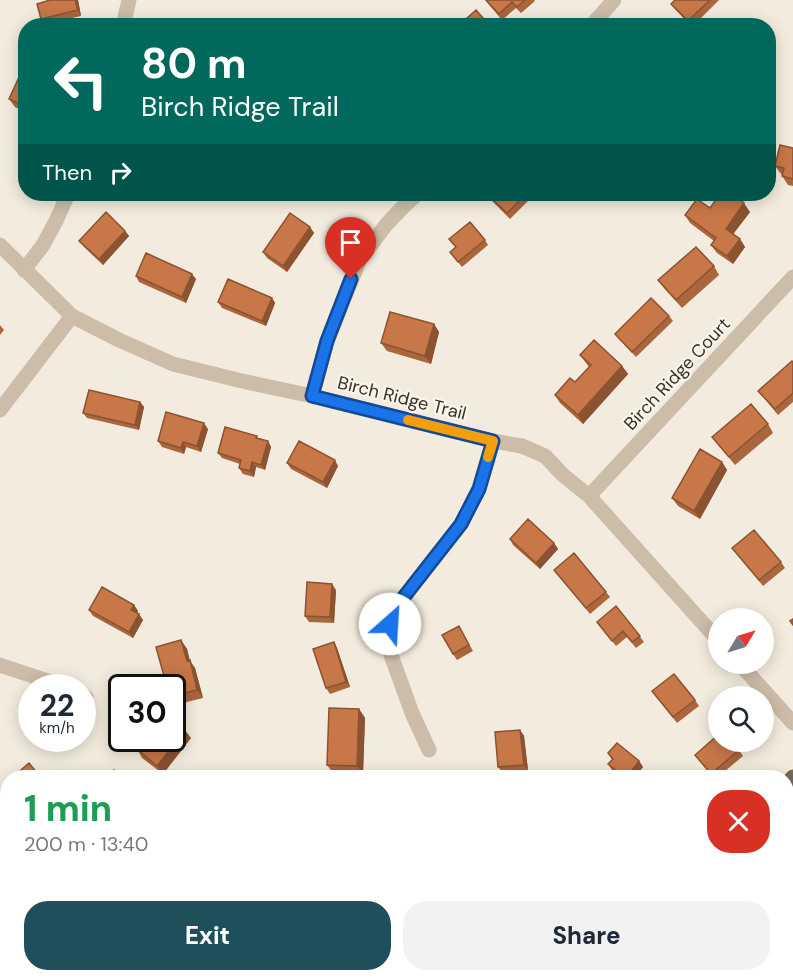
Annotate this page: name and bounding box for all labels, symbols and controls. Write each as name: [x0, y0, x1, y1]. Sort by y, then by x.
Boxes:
text: 80 m: [141, 36, 247, 91]
icon: left: [42, 42, 120, 120]
text: Birch Ridge Trail: [141, 89, 339, 124]
icon: right: [104, 156, 137, 189]
text: Then: [42, 158, 92, 187]
pin: [325, 217, 376, 279]
icon: arrive: [334, 226, 367, 259]
street label: Birch Ridge Court: [619, 313, 735, 435]
street label: Birch Ridge Trail: [335, 370, 469, 426]
position arrow: [358, 592, 422, 656]
north arrow: [708, 608, 774, 674]
map controls: [708, 608, 774, 752]
speed limit sign: 30: [108, 674, 186, 752]
text: 22: [40, 686, 74, 725]
button: search: [708, 686, 774, 752]
text: km/h: [39, 718, 75, 738]
text: 1 min: [24, 785, 112, 832]
button: close: [707, 790, 770, 853]
text: 200 m · 13:40: [24, 831, 148, 857]
button: Exit: [24, 901, 391, 970]
button: Share: [403, 901, 770, 970]

